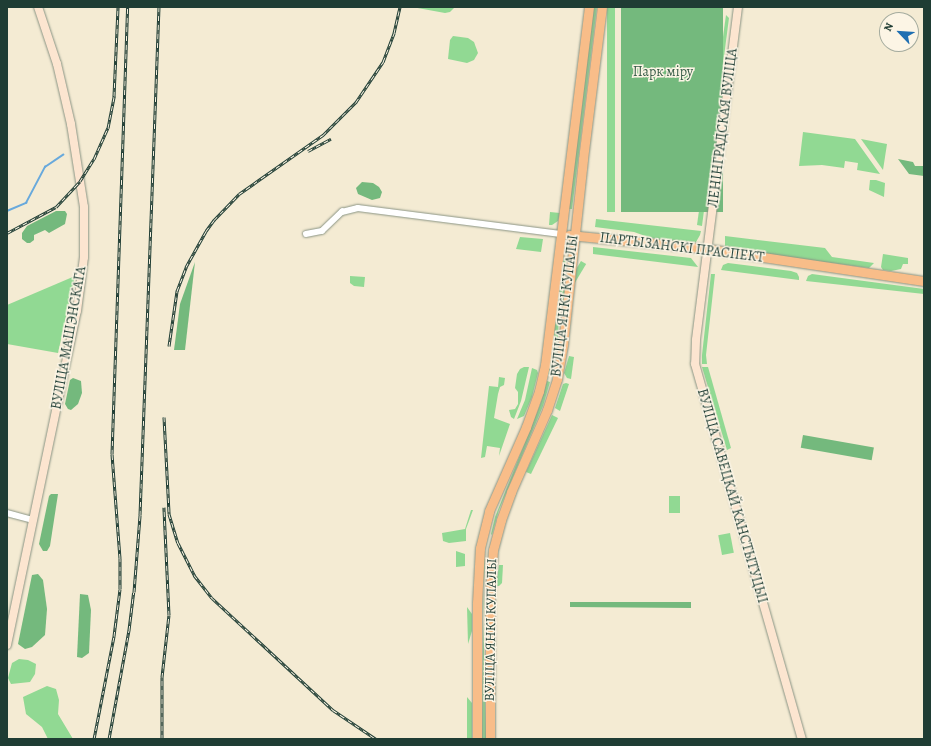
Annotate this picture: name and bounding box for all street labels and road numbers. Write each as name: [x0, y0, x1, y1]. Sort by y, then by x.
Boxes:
street label: ЛЕНІНГРАДСКАЯ ВУЛІЦА: [705, 47, 741, 209]
street label: ПАРТЫЗАНСКІ ПРАСПЕКТ: [599, 230, 765, 266]
street label: ВУЛІЦА ЯНКІ КУПАЛЫ: [548, 234, 582, 378]
street label: ВУЛІЦА МАШЭНСКАГА: [48, 265, 90, 411]
street label: ВУЛІЦА САВЕЦКАЙ КАНСТЫТУЦЫІ: [693, 387, 771, 605]
street label: ВУЛІЦА ЯНКІ КУПАЛЫ: [481, 558, 501, 702]

